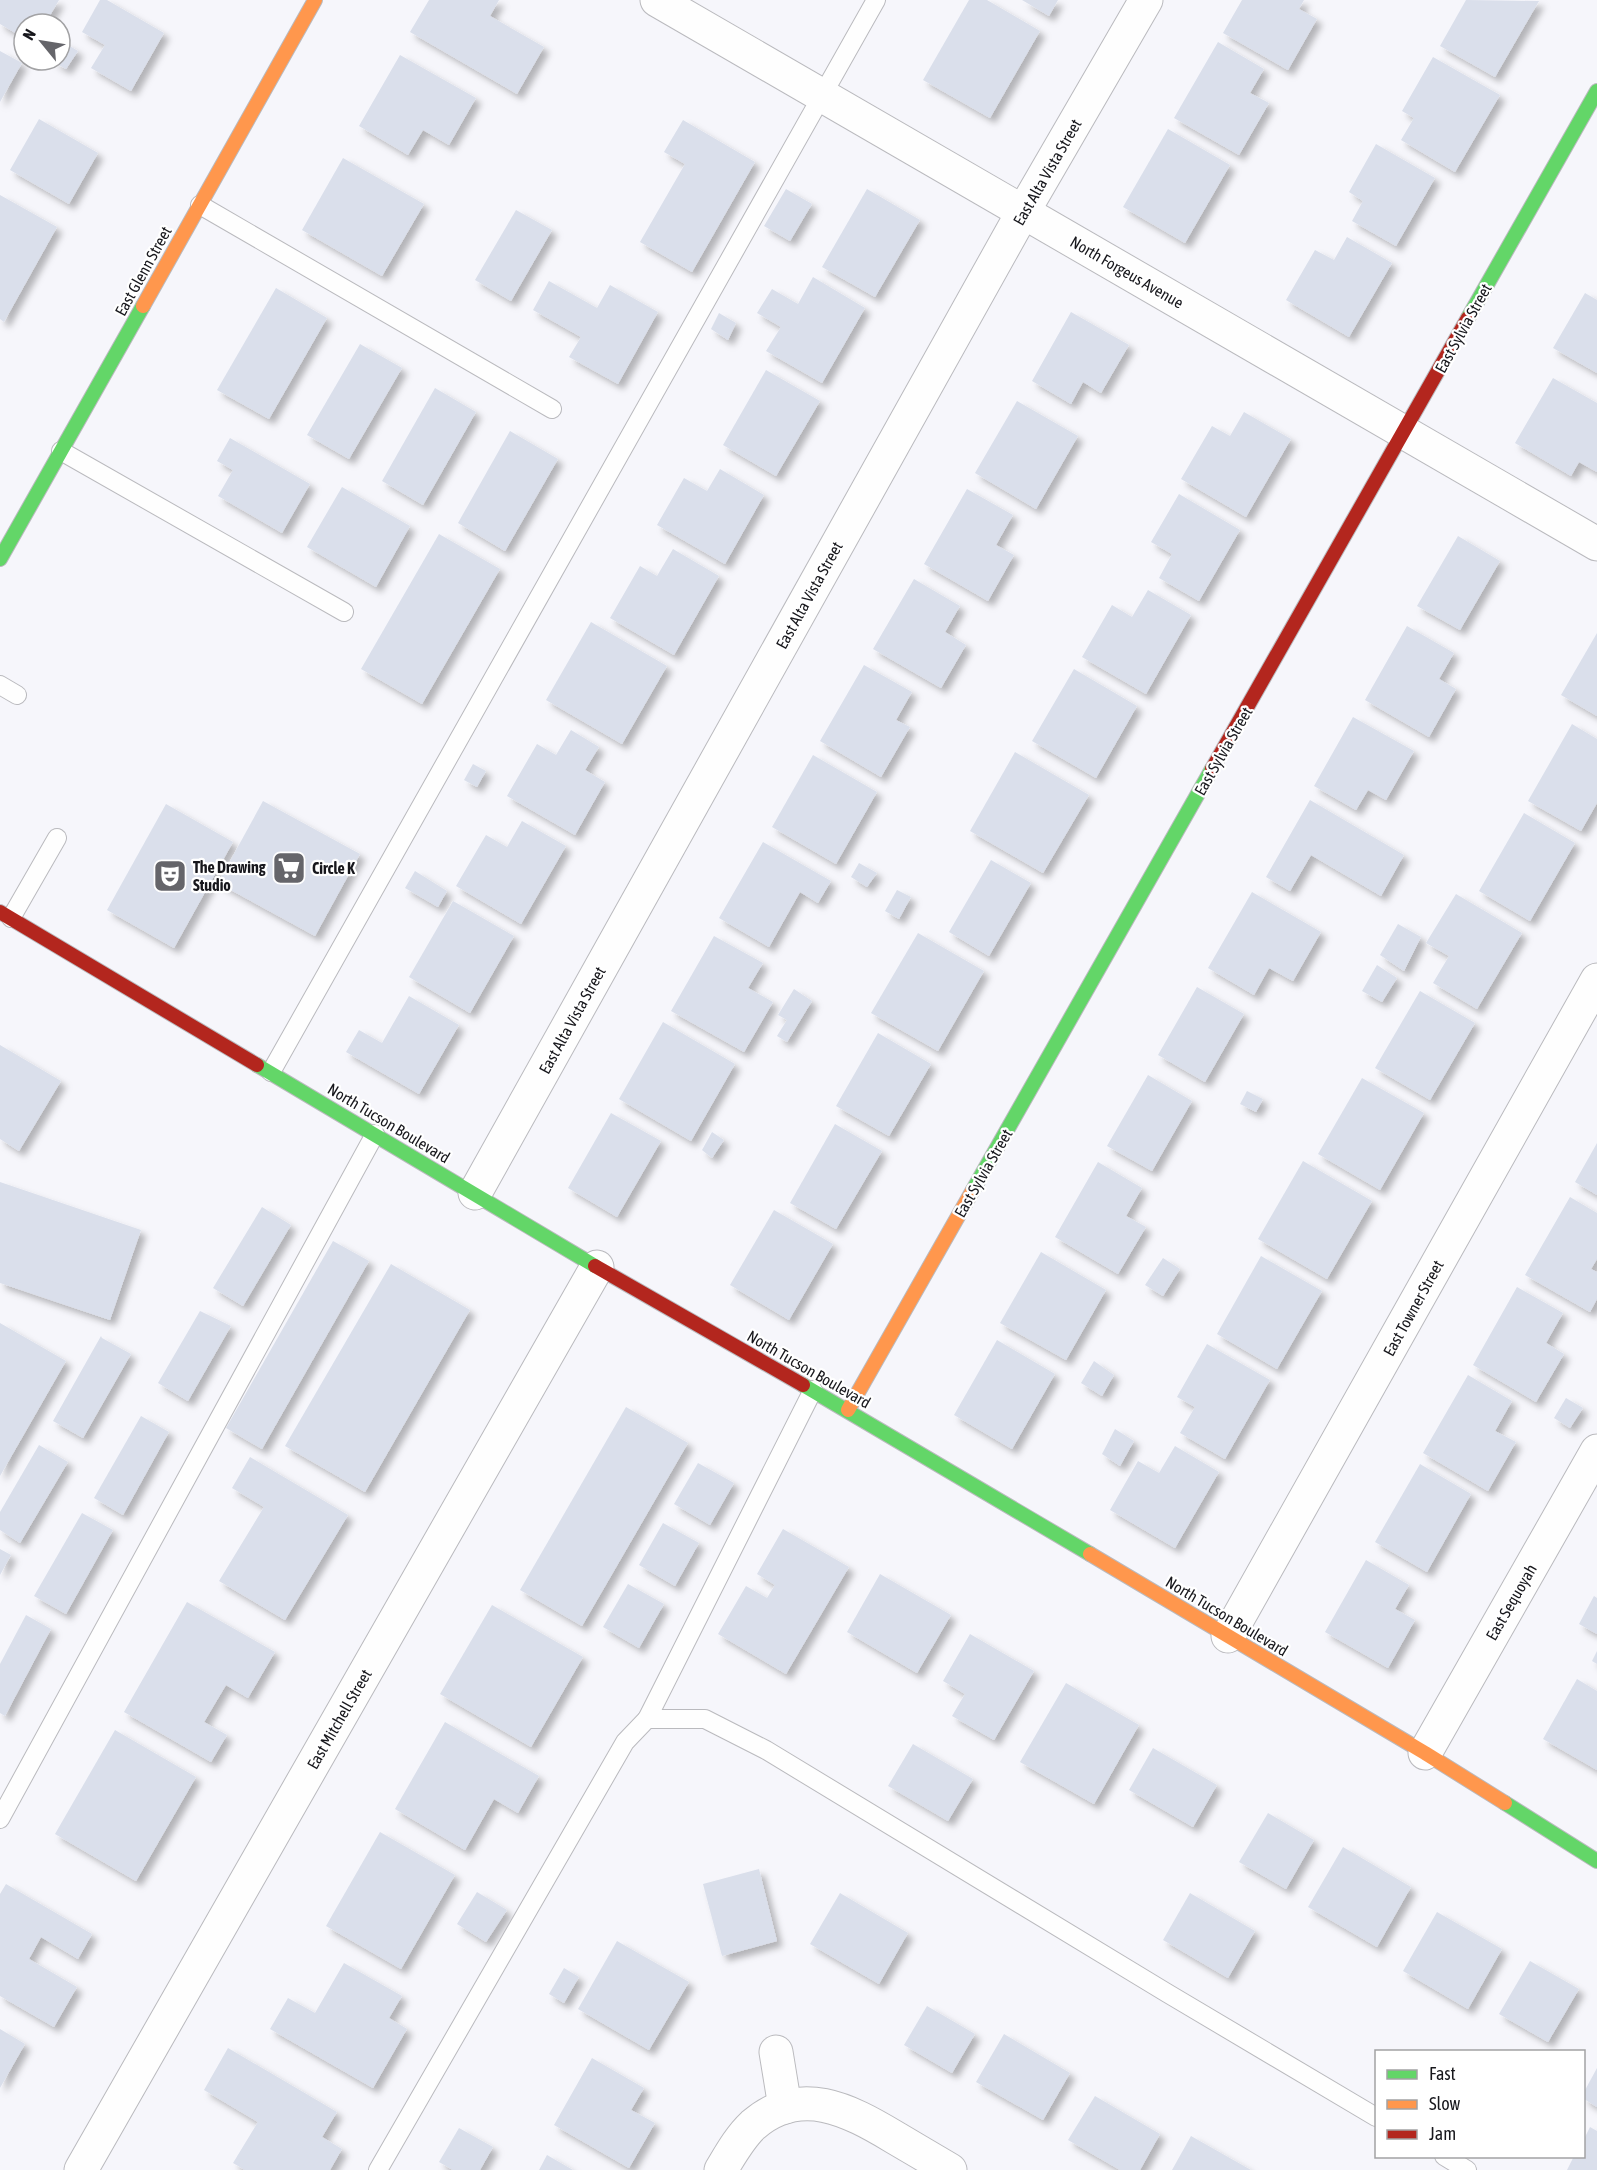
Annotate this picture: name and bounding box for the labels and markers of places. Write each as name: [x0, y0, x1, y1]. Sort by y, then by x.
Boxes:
supermarket icon: Circle K: [271, 850, 307, 886]
theatre icon: The Drawing Studio: [152, 858, 188, 894]
place label: The Drawing Studio: [193, 858, 266, 894]
place label: Circle K: [312, 859, 355, 877]

